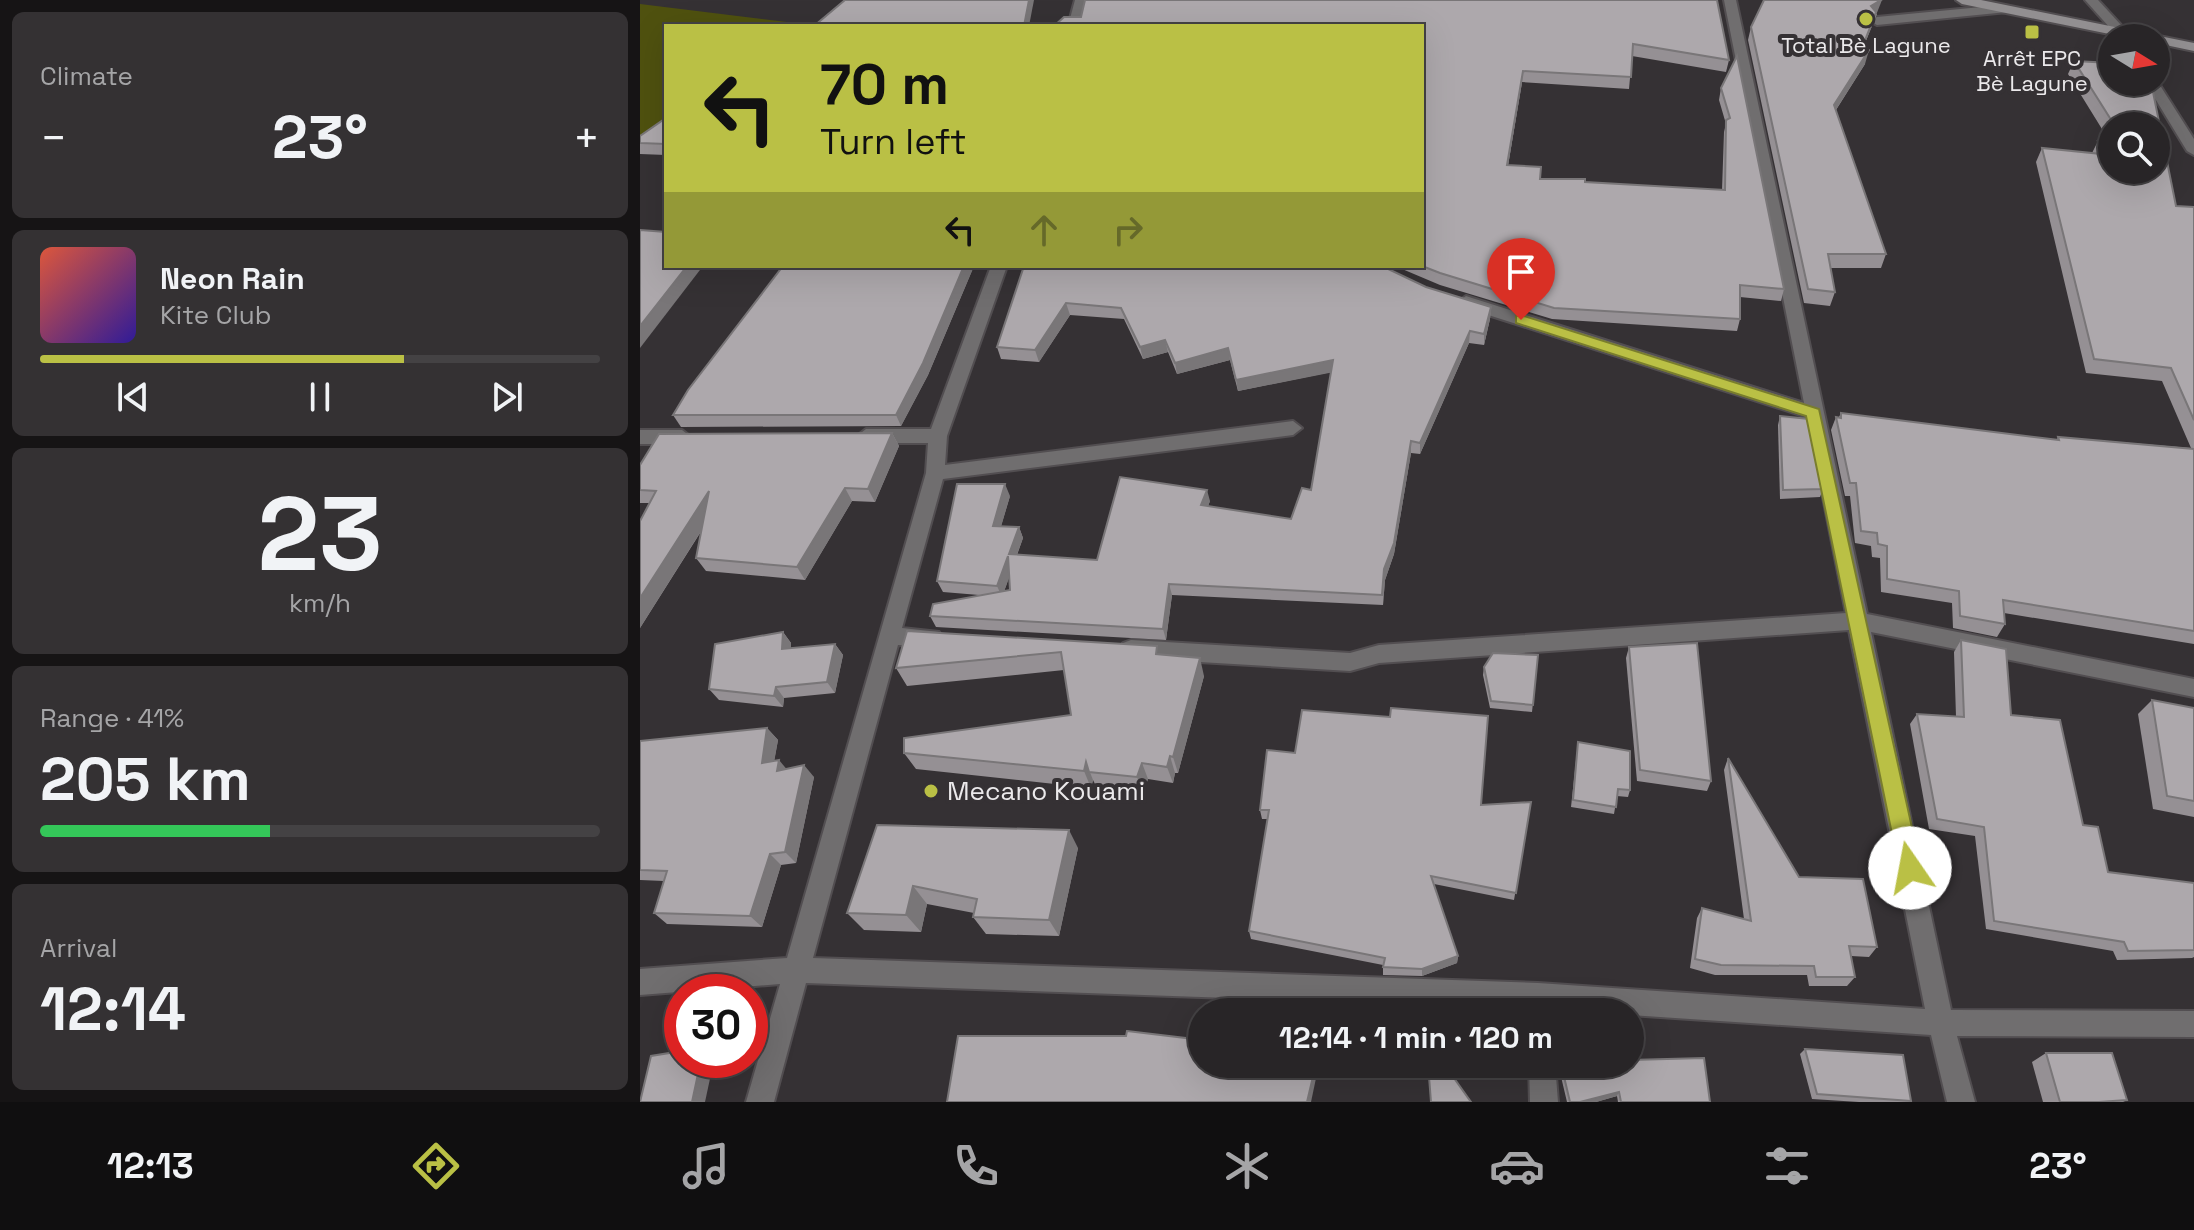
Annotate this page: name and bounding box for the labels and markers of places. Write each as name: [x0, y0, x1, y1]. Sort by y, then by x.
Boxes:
marker: Total Bè Lagune: [1857, 10, 1875, 28]
marker: Arrêt EPC Bè Lagune: [2023, 23, 2041, 41]
place label: Total Bè Lagune: [1781, 31, 1951, 59]
place label: Arrêt EPC Bè Lagune: [1976, 44, 2088, 97]
pin: [1487, 238, 1555, 320]
place label: Mecano Kouami: [947, 774, 1145, 808]
marker: Mecano Kouami: [922, 782, 940, 800]

